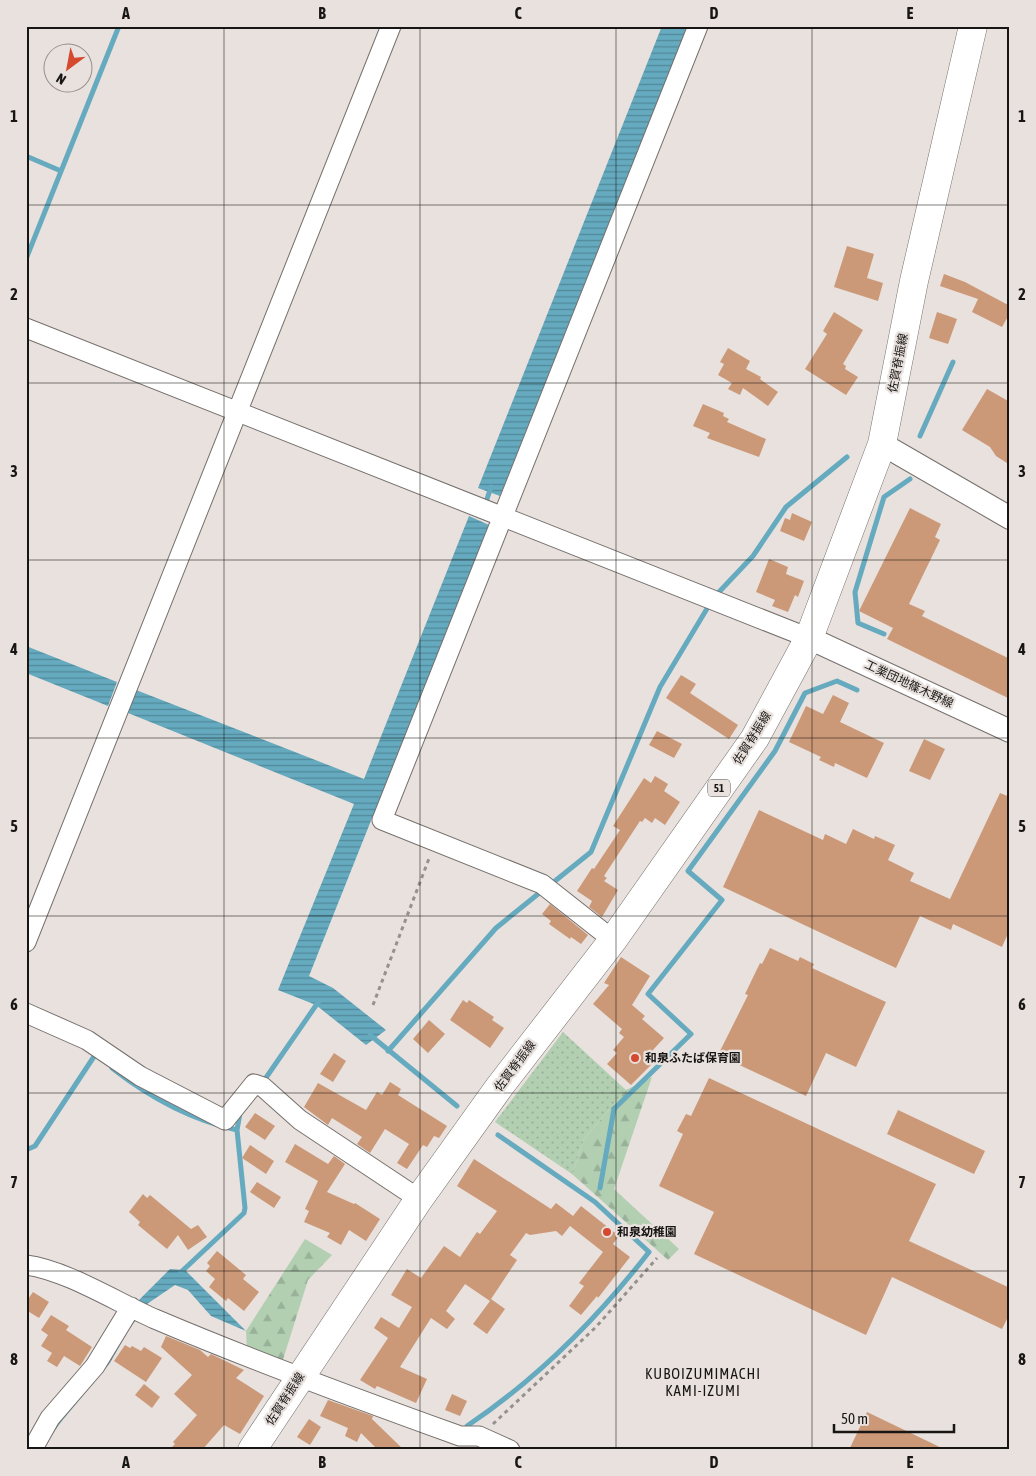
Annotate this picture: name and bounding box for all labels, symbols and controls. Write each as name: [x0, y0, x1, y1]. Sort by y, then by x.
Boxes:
text: A: [121, 4, 130, 22]
text: B: [318, 4, 326, 22]
text: C: [514, 4, 522, 22]
text: D: [710, 4, 719, 22]
text: E: [907, 4, 914, 22]
north arrow: [42, 42, 92, 92]
text: N: [53, 70, 69, 88]
text: 1: [10, 107, 18, 125]
text: 1: [1018, 107, 1026, 125]
text: 2: [10, 285, 18, 303]
text: 2: [1018, 285, 1026, 303]
street label: 佐賀脊振線: [885, 332, 911, 394]
text: 3: [10, 462, 18, 480]
text: 3: [1018, 462, 1026, 480]
text: 4: [9, 640, 18, 658]
text: 4: [1017, 640, 1026, 658]
street label: 工業団地篠木野線: [863, 657, 955, 711]
street label: 佐賀脊振線: [730, 709, 774, 767]
road number: 51: [708, 780, 730, 796]
text: 5: [10, 817, 18, 835]
text: 5: [1018, 817, 1026, 835]
text: 6: [10, 995, 18, 1013]
text: 6: [1018, 995, 1026, 1013]
street label: 佐賀脊振線: [491, 1038, 539, 1094]
place label: 和泉ふたば保育園: [645, 1051, 741, 1065]
marker: 和泉ふたば保育園: [629, 1052, 641, 1064]
text: 7: [10, 1173, 18, 1191]
text: 7: [1018, 1173, 1026, 1191]
place label: 和泉幼稚園: [617, 1225, 677, 1239]
marker: 和泉幼稚園: [601, 1226, 613, 1238]
text: 8: [10, 1350, 18, 1368]
text: 8: [1018, 1350, 1026, 1368]
district label: KUBOIZUMIMACHI KAMI-IZUMI: [645, 1365, 761, 1399]
street label: 佐賀脊振線: [263, 1370, 307, 1428]
scale bar: [834, 1401, 954, 1433]
text: 50 m: [841, 1410, 868, 1427]
text: A: [121, 1453, 130, 1471]
text: B: [318, 1453, 326, 1471]
text: C: [514, 1453, 522, 1471]
text: D: [710, 1453, 719, 1471]
text: E: [907, 1453, 914, 1471]

